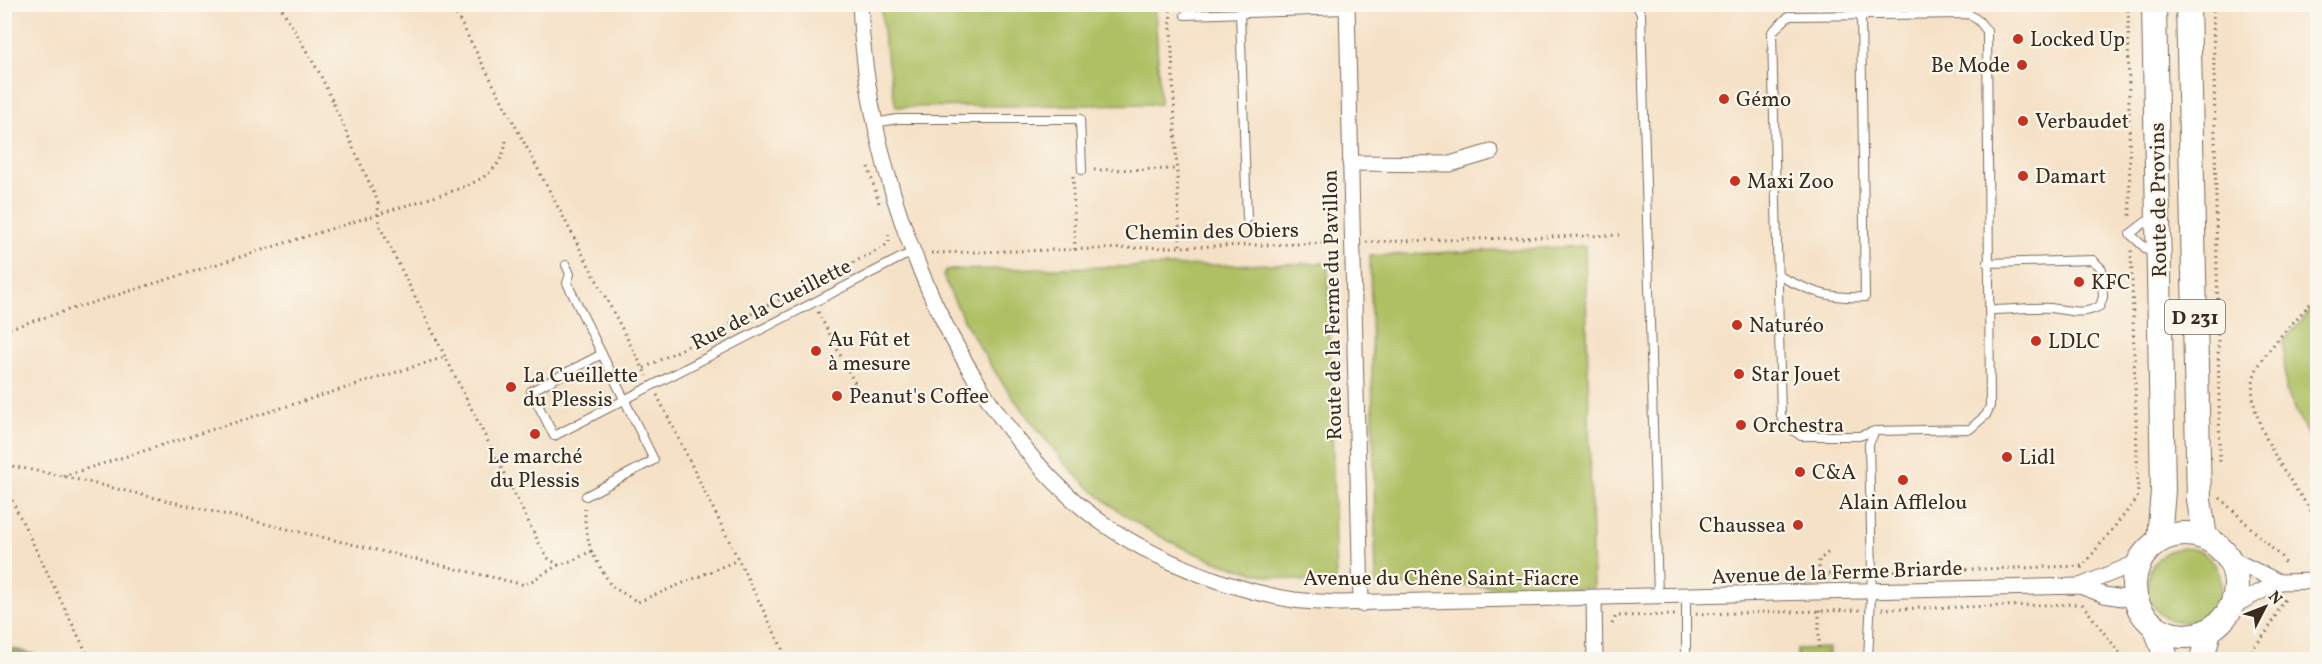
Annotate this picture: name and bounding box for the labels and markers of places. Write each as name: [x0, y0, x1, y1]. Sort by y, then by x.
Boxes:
place label: Locked Up: [2030, 26, 2125, 55]
marker: Locked Up: [2011, 32, 2025, 46]
place label: Be Mode: [1931, 52, 2010, 81]
marker: Be Mode: [2015, 58, 2029, 72]
place label: Gémo: [1736, 86, 1791, 115]
marker: Gémo: [1717, 92, 1731, 106]
place label: Verbaudet: [2035, 108, 2129, 137]
marker: Verbaudet: [2016, 114, 2030, 128]
place label: Damart: [2035, 163, 2106, 192]
place label: Maxi Zoo: [1747, 168, 1834, 197]
marker: Damart: [2016, 169, 2030, 183]
marker: Maxi Zoo: [1728, 174, 1742, 188]
place label: KFC: [2091, 269, 2131, 298]
marker: KFC: [2072, 275, 2086, 289]
place label: Naturéo: [1749, 312, 1824, 341]
marker: Naturéo: [1730, 318, 1744, 332]
place label: Au Fût et à mesure: [828, 326, 911, 379]
place label: LDLC: [2048, 328, 2101, 357]
marker: LDLC: [2029, 334, 2043, 348]
marker: Au Fût et à mesure: [809, 344, 823, 358]
place label: Star Jouet: [1751, 361, 1841, 390]
place label: La Cueillette du Plessis: [523, 362, 638, 415]
marker: Star Jouet: [1732, 367, 1746, 381]
marker: La Cueillette du Plessis: [504, 380, 518, 394]
place label: Peanut's Coffee: [849, 383, 989, 412]
marker: Peanut's Coffee: [830, 389, 844, 403]
place label: Orchestra: [1753, 412, 1844, 441]
marker: Orchestra: [1734, 418, 1748, 432]
marker: Le marché du Plessis: [528, 427, 542, 441]
place label: Le marché du Plessis: [487, 443, 583, 496]
place label: Lidl: [2019, 444, 2055, 473]
marker: Lidl: [2000, 450, 2014, 464]
place label: C&A: [1812, 459, 1856, 488]
marker: C&A: [1793, 465, 1807, 479]
marker: Alain Afflelou: [1896, 473, 1910, 487]
place label: Alain Afflelou: [1839, 489, 1967, 518]
place label: Chaussea: [1699, 512, 1786, 541]
marker: Chaussea: [1791, 518, 1805, 532]

